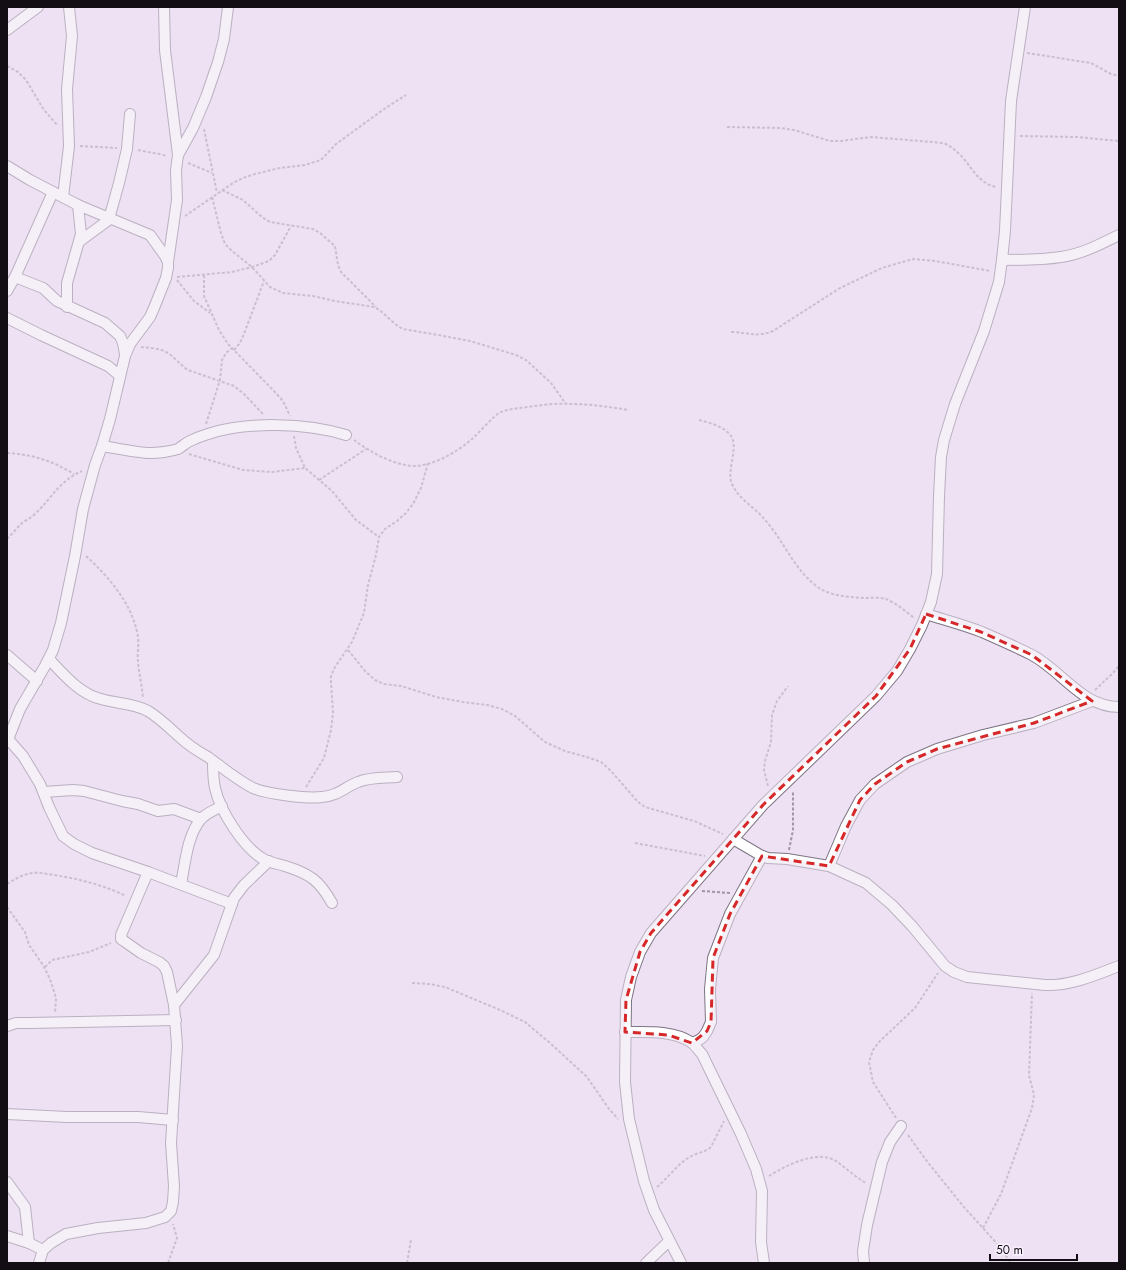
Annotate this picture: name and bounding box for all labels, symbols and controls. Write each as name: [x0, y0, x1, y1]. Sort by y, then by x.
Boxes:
scale bar: [990, 1236, 1077, 1262]
text: 50 m: [996, 1241, 1023, 1259]

